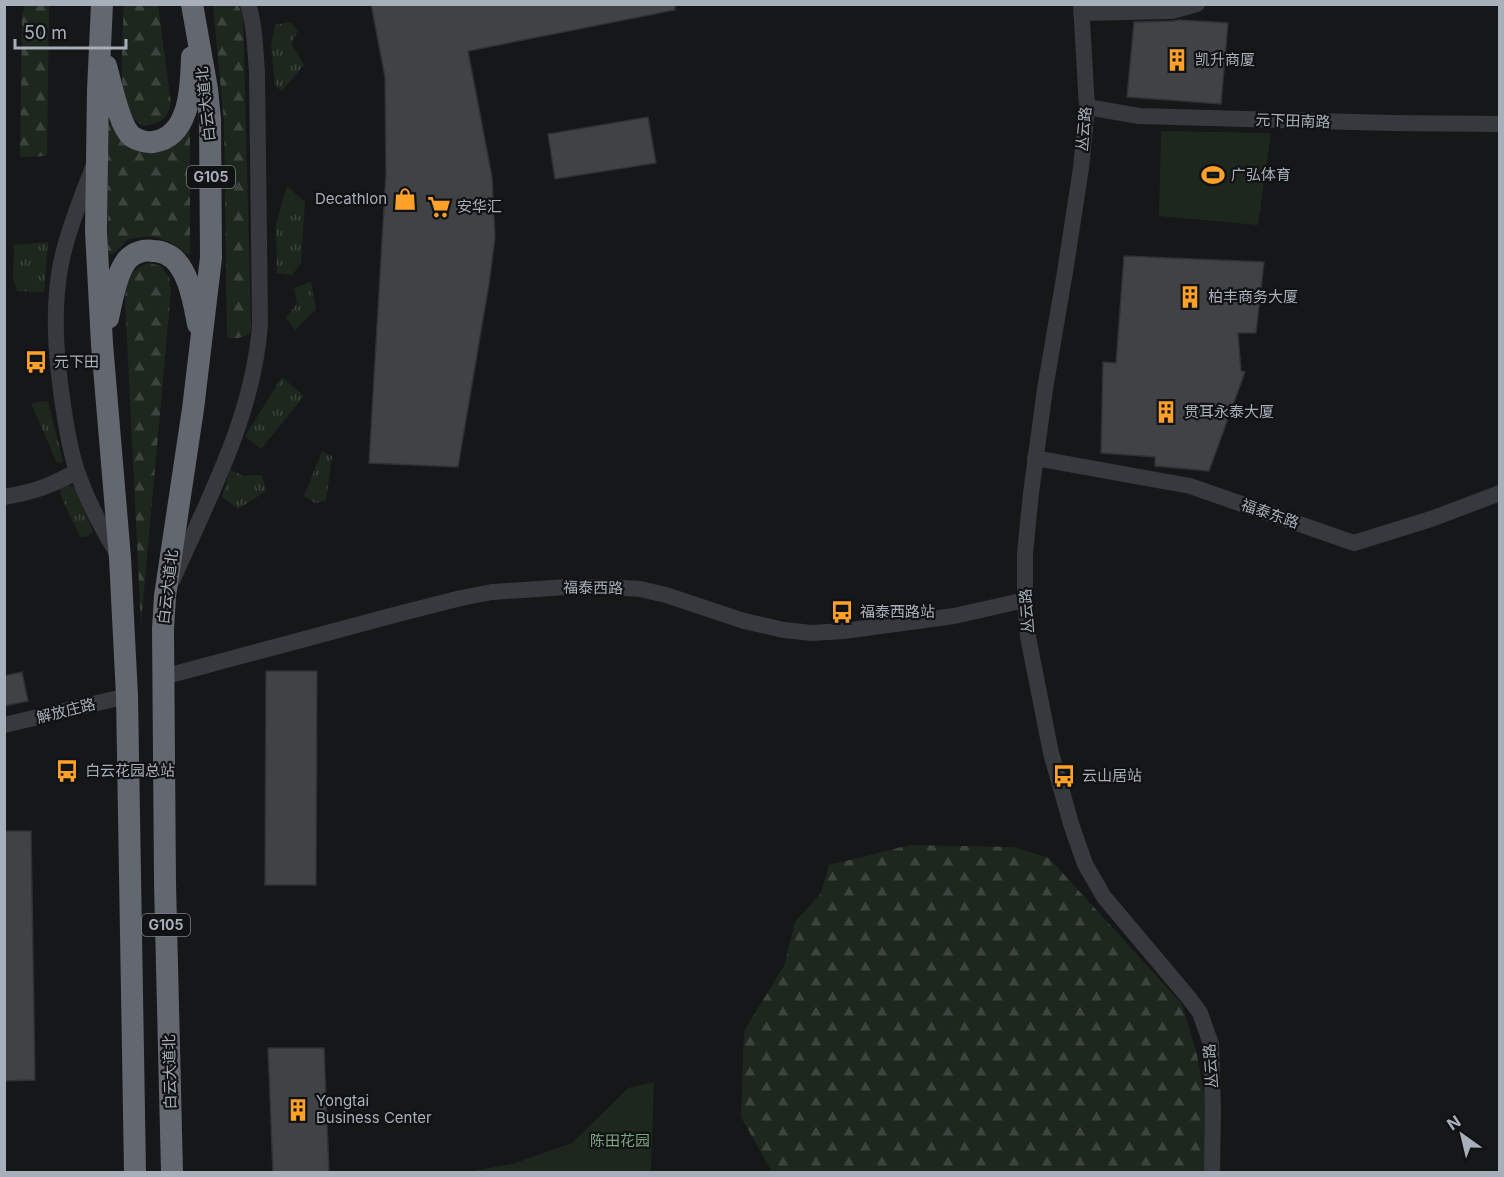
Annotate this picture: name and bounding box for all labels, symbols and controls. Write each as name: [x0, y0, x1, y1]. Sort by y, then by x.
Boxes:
scale bar: [15, 12, 126, 50]
text: 50 m: [24, 22, 67, 43]
building icon: 凯升商厦: [1164, 47, 1190, 73]
place label: 凯升商厦: [1195, 50, 1255, 69]
street label: 白云大道北: [192, 66, 219, 142]
street label: 丛云路: [1072, 106, 1095, 152]
street label: 元下田南路: [1255, 110, 1331, 131]
sports icon: 广弘体育: [1200, 162, 1226, 188]
place label: 广弘体育: [1231, 165, 1291, 184]
road number: G105: [187, 166, 235, 188]
shop icon: Decathlon: [392, 186, 418, 212]
place label: Decathlon: [315, 189, 387, 208]
supermarket icon: 安华汇: [426, 194, 452, 220]
place label: 安华汇: [457, 197, 502, 216]
building icon: 柏丰商务大厦: [1177, 284, 1203, 310]
place label: 柏丰商务大厦: [1208, 287, 1298, 306]
bus stop icon: 元下田: [23, 349, 49, 375]
place label: 元下田: [54, 352, 99, 371]
building icon: 贯耳永泰大厦: [1153, 399, 1179, 425]
place label: 贯耳永泰大厦: [1184, 402, 1274, 421]
street label: 福泰东路: [1239, 495, 1302, 532]
street label: 白云大道北: [154, 549, 182, 625]
street label: 福泰西路: [563, 577, 623, 598]
street label: 丛云路: [1015, 588, 1038, 634]
bus stop icon: 福泰西路站: [829, 599, 855, 625]
place label: 福泰西路站: [860, 602, 935, 621]
street label: 解放庄路: [34, 694, 97, 727]
bus stop icon: 白云花园总站: [54, 758, 80, 784]
place label: 白云花园总站: [85, 761, 175, 780]
bus stop icon: 云山居站: [1051, 763, 1077, 789]
place label: 云山居站: [1082, 766, 1142, 785]
road number: G105: [142, 914, 190, 936]
street label: 白云大道北: [159, 1034, 180, 1110]
street label: 丛云路: [1199, 1043, 1222, 1089]
place label: Yongtai Business Center: [316, 1091, 432, 1127]
building icon: Yongtai Business Center: [285, 1097, 311, 1123]
north arrow: [1432, 1105, 1492, 1165]
text: N: [1443, 1111, 1464, 1134]
park label: 陈田花园: [590, 1131, 650, 1150]

